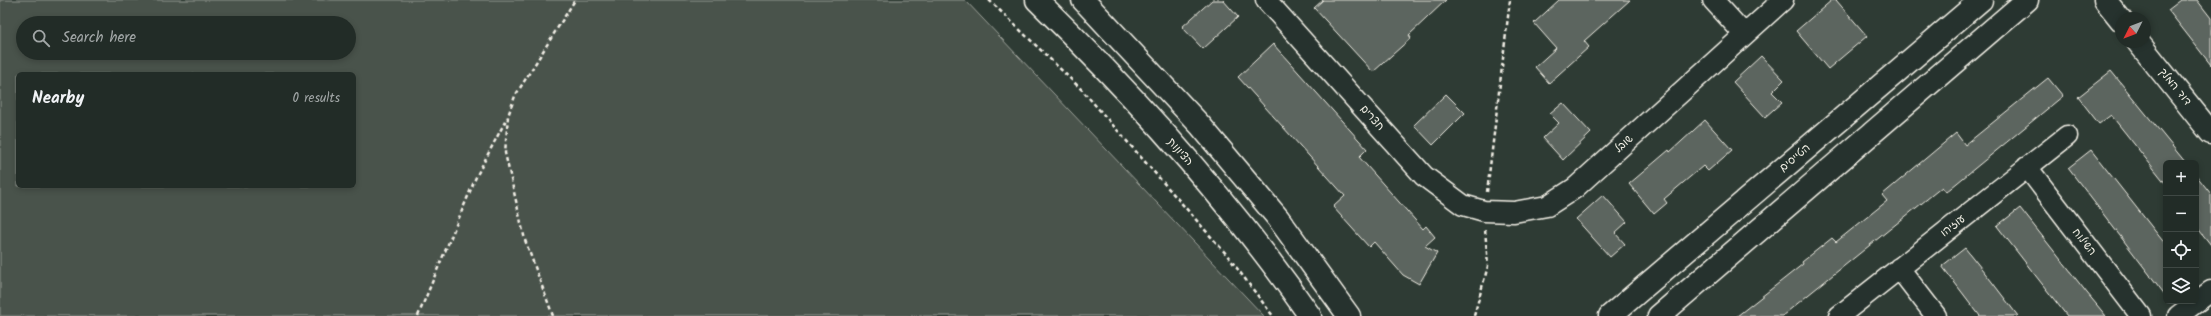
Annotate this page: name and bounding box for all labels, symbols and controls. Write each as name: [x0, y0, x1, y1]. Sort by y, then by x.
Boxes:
north arrow: [2115, 12, 2151, 48]
search box: [16, 16, 356, 60]
text: Search here: [62, 26, 136, 50]
icon: search: [30, 27, 52, 49]
street label: דוד המלך: [2154, 64, 2196, 110]
text: Nearby: [32, 85, 84, 112]
text: 0 results: [293, 88, 340, 109]
street label: חצרים: [1355, 101, 1389, 135]
street label: שובל: [1610, 130, 1638, 157]
street label: הציונות: [1163, 134, 1197, 170]
street label: הטייסים: [1775, 139, 1815, 177]
map controls: [2163, 160, 2199, 304]
button: +: [2163, 160, 2199, 196]
button: −: [2163, 196, 2199, 232]
street label: עוזיהו: [1937, 210, 1970, 242]
street label: השילוח: [2067, 224, 2101, 260]
button: locate: [2163, 232, 2199, 268]
button: layers: [2163, 268, 2199, 304]

